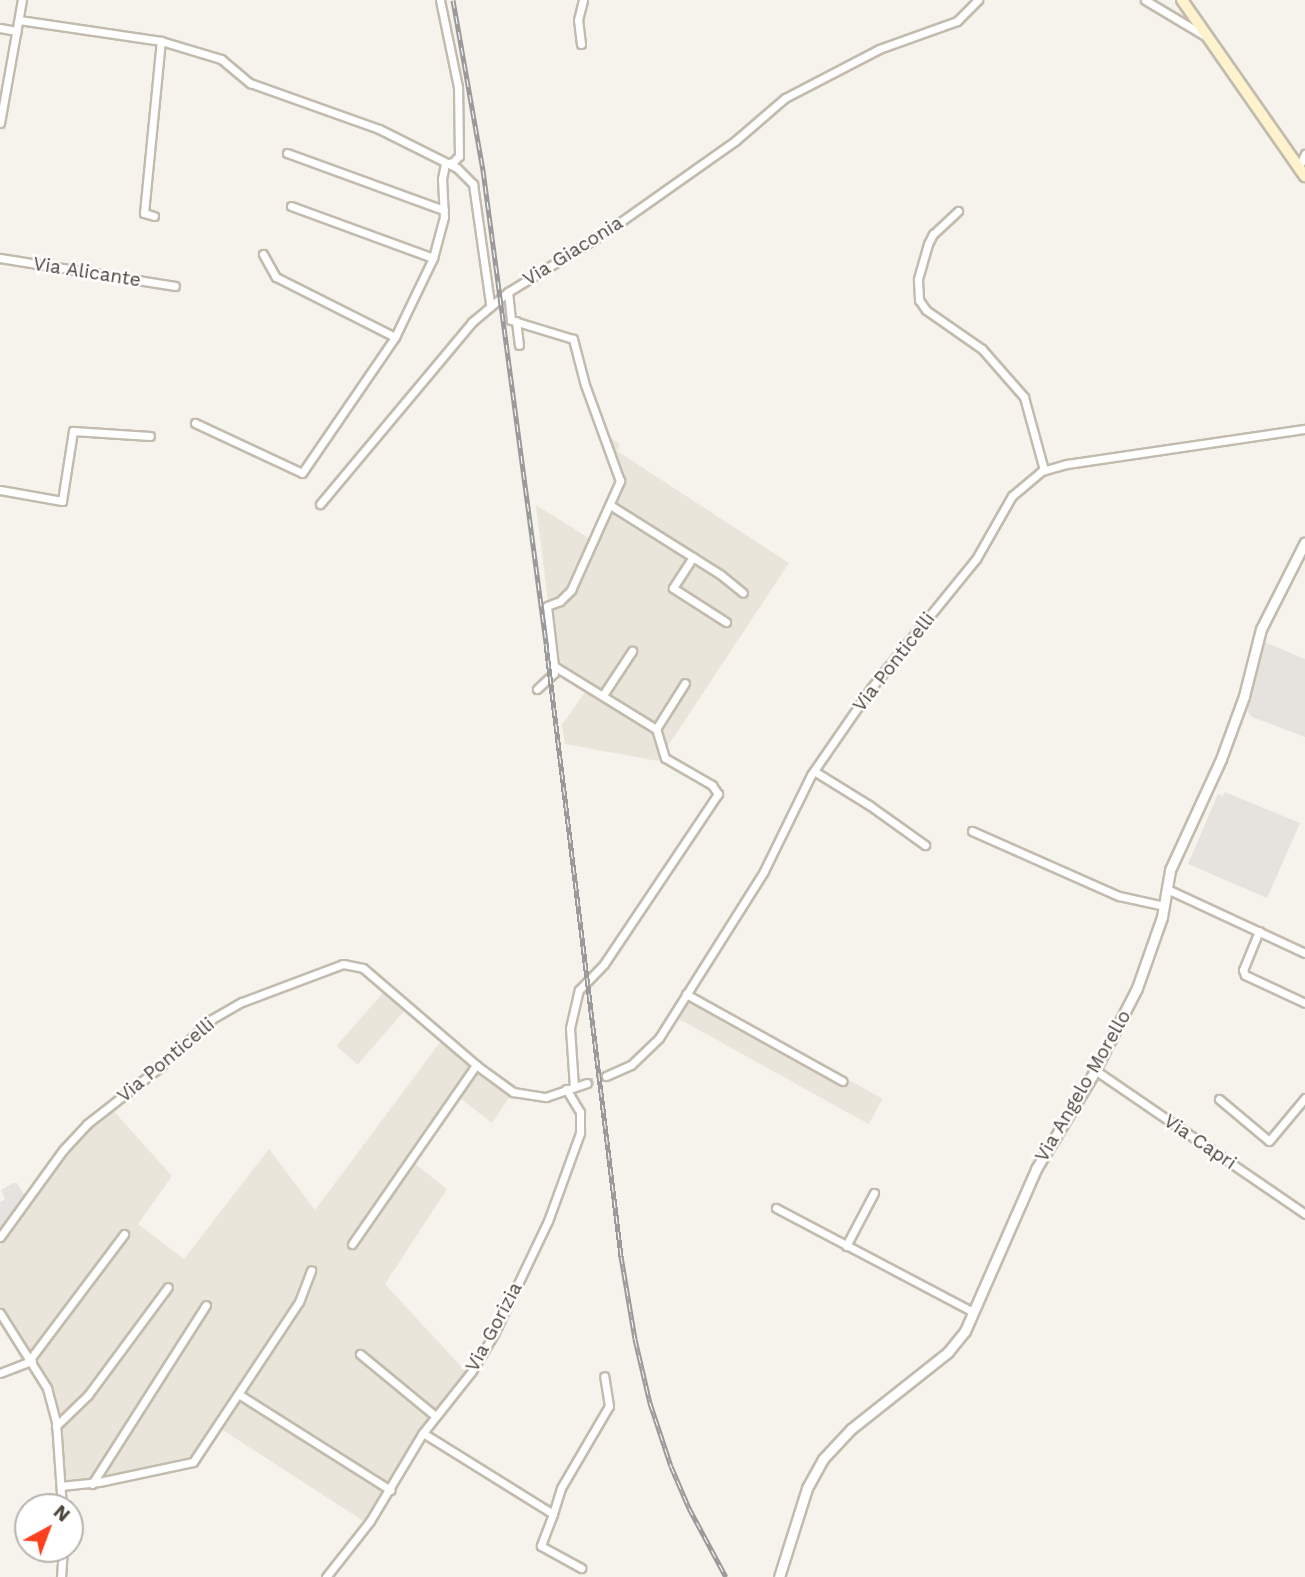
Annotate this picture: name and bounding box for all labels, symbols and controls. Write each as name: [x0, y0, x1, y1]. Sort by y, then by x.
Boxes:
street label: Via Giaconia: [519, 211, 627, 291]
street label: Via Alicante: [31, 252, 143, 292]
street label: Via Ponticelli: [848, 608, 940, 716]
street label: Via Angelo Morello: [1030, 1006, 1136, 1166]
street label: Via Ponticelli: [113, 1013, 219, 1107]
street label: Via Capri: [1159, 1109, 1241, 1175]
street label: Via Gorizia: [461, 1278, 527, 1376]
north arrow: [14, 1493, 84, 1563]
text: N: [49, 1500, 75, 1527]

